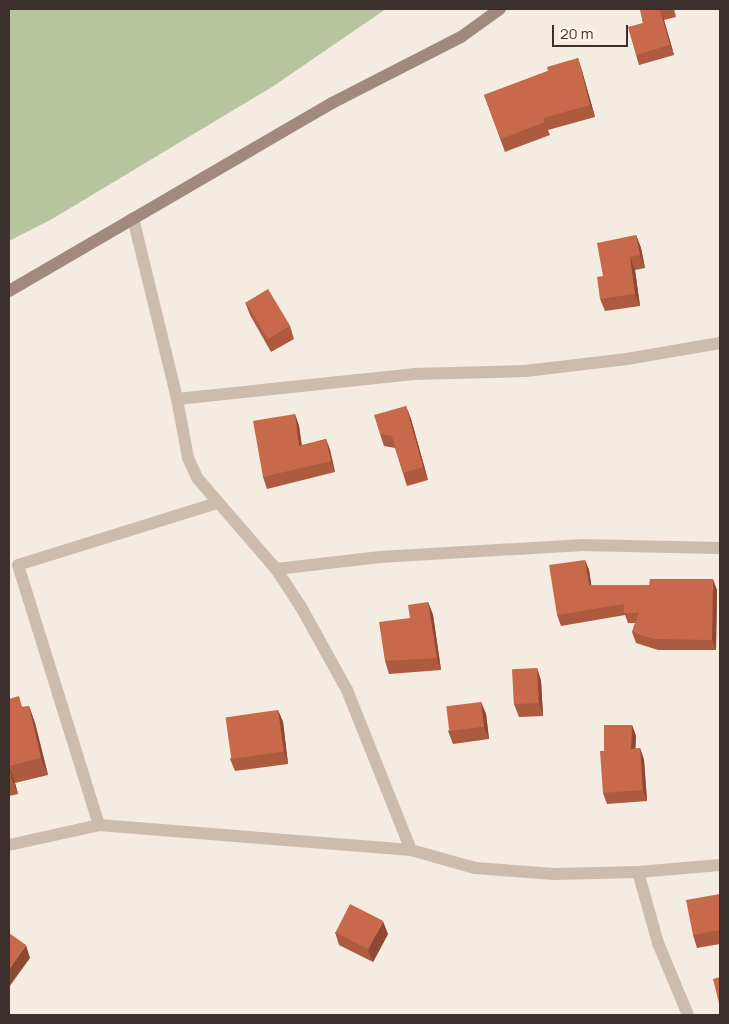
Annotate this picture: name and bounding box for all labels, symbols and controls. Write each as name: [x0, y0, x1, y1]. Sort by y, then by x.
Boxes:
scale bar: [554, 15, 630, 47]
text: 20 m: [560, 23, 593, 44]

